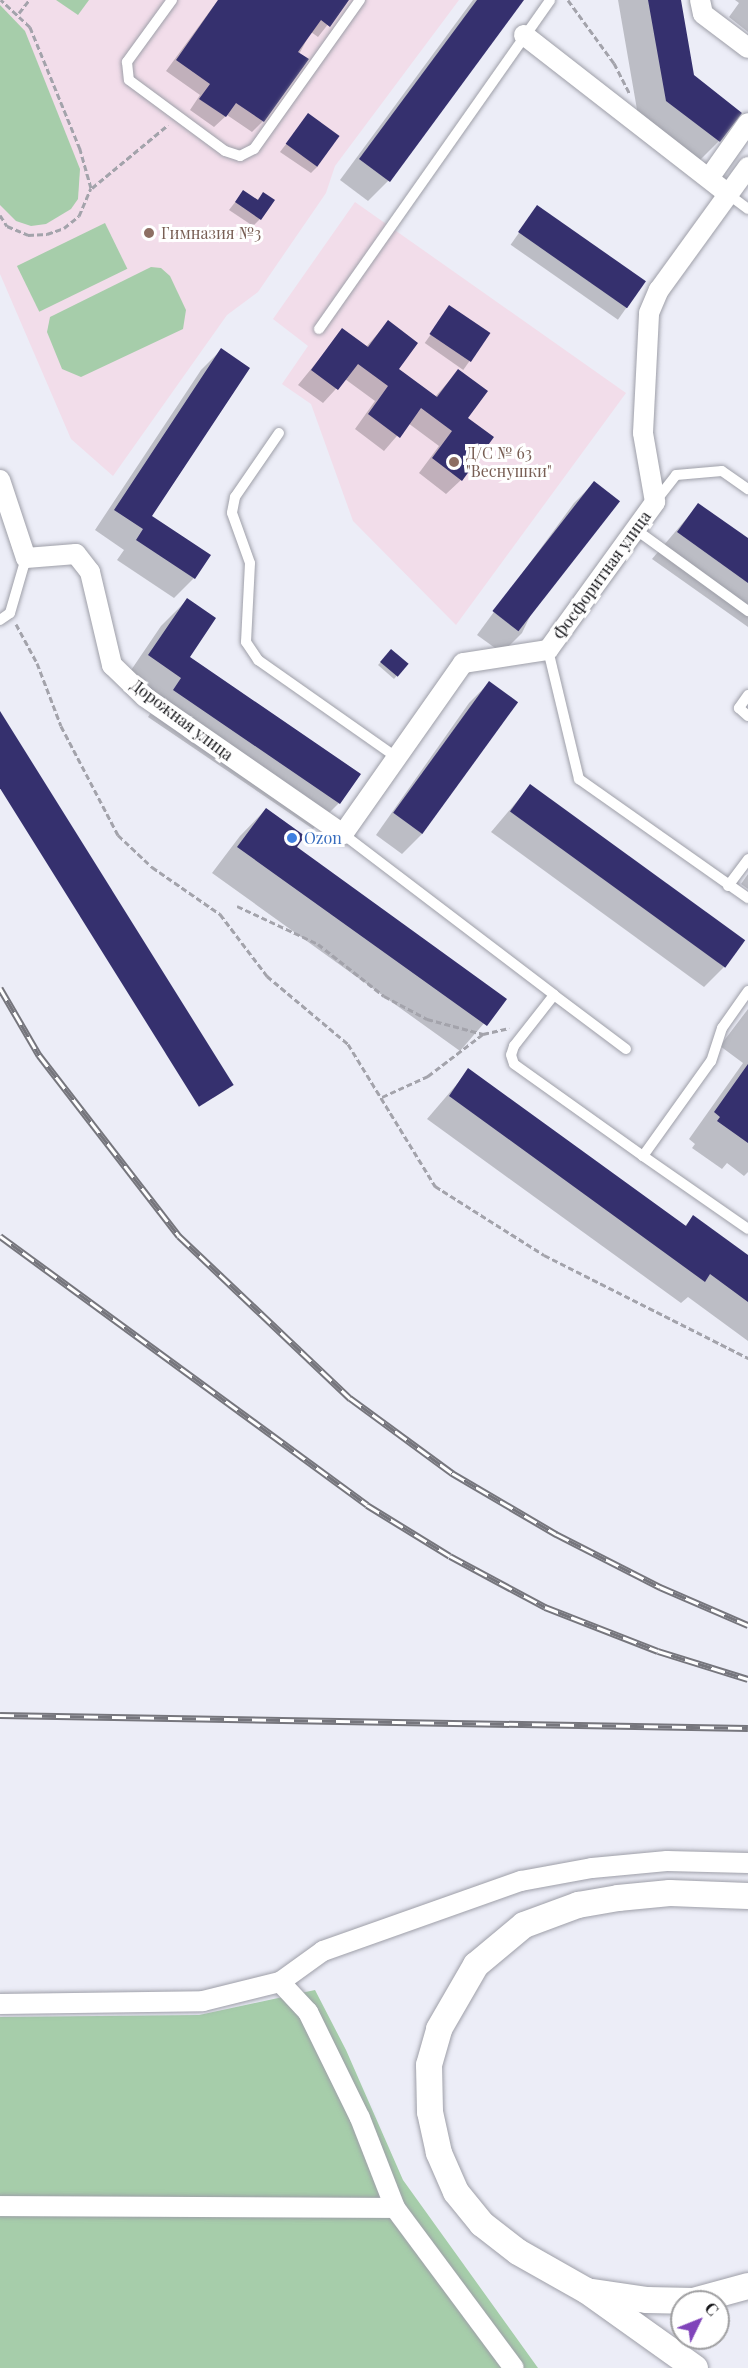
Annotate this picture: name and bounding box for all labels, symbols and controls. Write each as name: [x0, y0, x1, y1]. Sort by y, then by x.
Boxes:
place label: Гимназия №3: [161, 223, 261, 243]
marker: Гимназия №3: [142, 226, 156, 240]
place label: Д/С № 63 "Веснушки": [466, 443, 552, 481]
marker: Д/С № 63 "Веснушки": [447, 455, 461, 469]
street label: Фосфоритная улица: [549, 507, 655, 643]
street label: Дорожная улица: [127, 675, 237, 765]
place label: Ozon: [304, 828, 342, 848]
marker: Ozon: [285, 831, 299, 845]
north arrow: [670, 2290, 730, 2350]
text: С: [701, 2297, 724, 2320]

